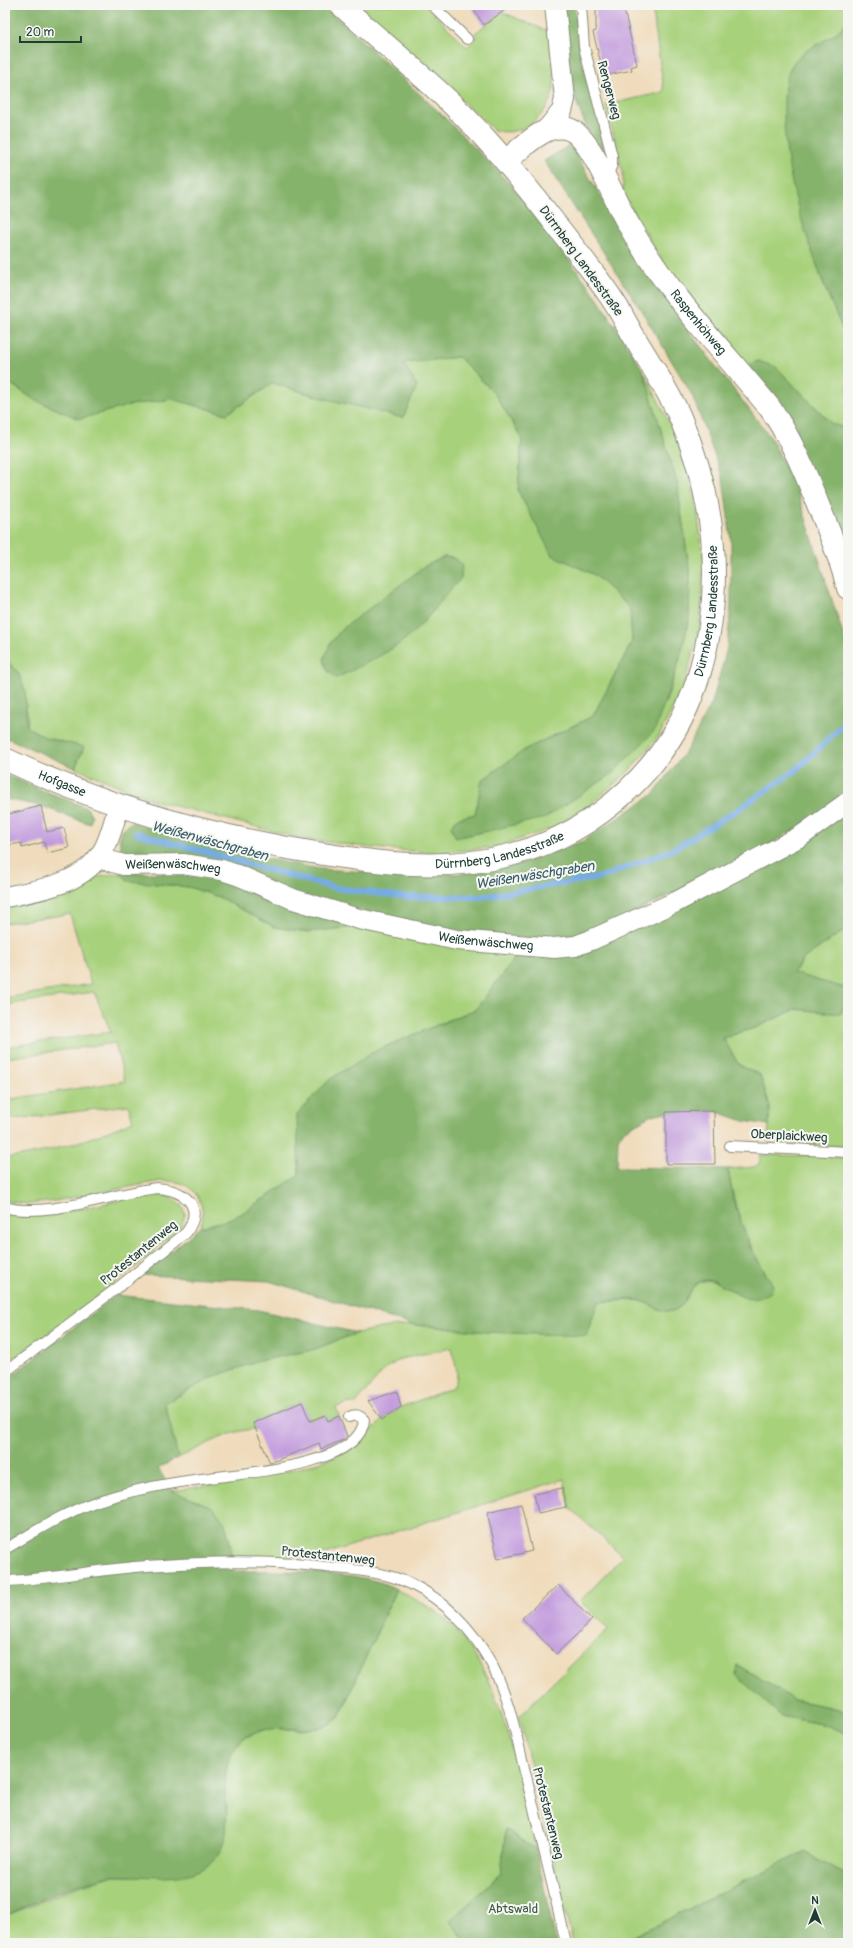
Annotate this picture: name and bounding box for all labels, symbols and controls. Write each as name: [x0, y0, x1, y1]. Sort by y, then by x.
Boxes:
scale bar: [20, 18, 81, 44]
text: 20 m: [26, 25, 55, 40]
street label: Rengerweg: [593, 59, 625, 122]
street label: Dürrnberg Landesstraße: [536, 203, 627, 320]
street label: Raspenhöhweg: [666, 286, 730, 359]
street label: Dürrnberg Landesstraße: [691, 544, 722, 679]
street label: Hofgasse: [35, 767, 89, 801]
water label: Weißenwäschgraben: [150, 817, 271, 865]
street label: Dürrnberg Landesstraße: [435, 828, 567, 872]
street label: Weißenwäschweg: [125, 856, 222, 878]
water label: Weißenwäschgraben: [475, 857, 596, 893]
street label: Weißenwäschweg: [437, 928, 534, 954]
street label: Oberplaickweg: [750, 1126, 828, 1146]
street label: Protestantenweg: [97, 1217, 181, 1289]
street label: Protestantenweg: [280, 1543, 376, 1569]
street label: Protestantenweg: [529, 1765, 567, 1861]
north arrow: [795, 1890, 835, 1930]
text: N: [811, 1894, 819, 1907]
park label: Abtswald: [488, 1901, 538, 1917]

